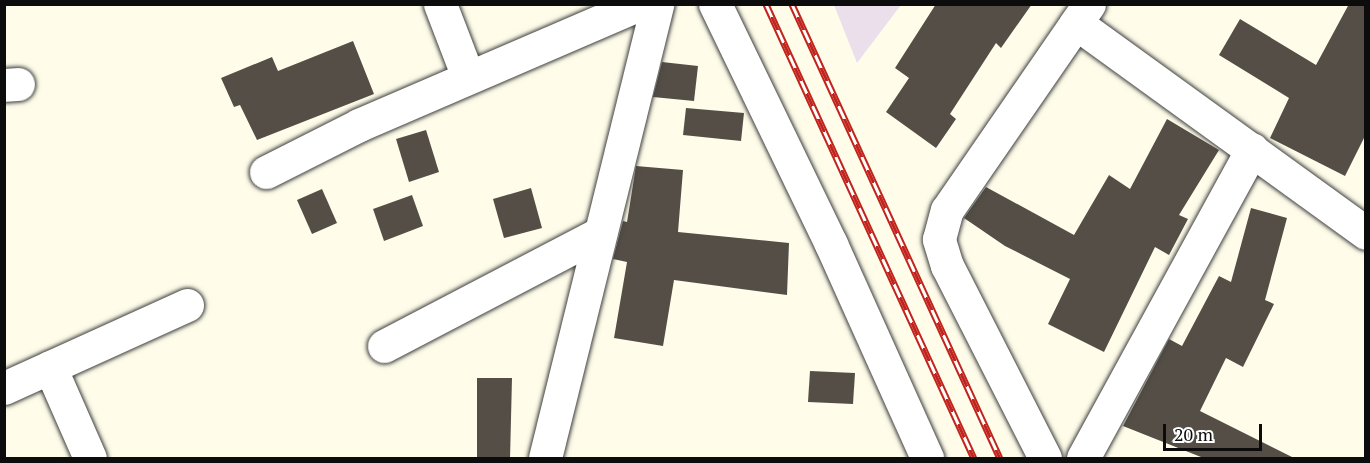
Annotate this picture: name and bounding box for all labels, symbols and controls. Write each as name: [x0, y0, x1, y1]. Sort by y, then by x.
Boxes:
scale bar: [1166, 412, 1265, 450]
text: 20 m: [1174, 422, 1213, 446]

